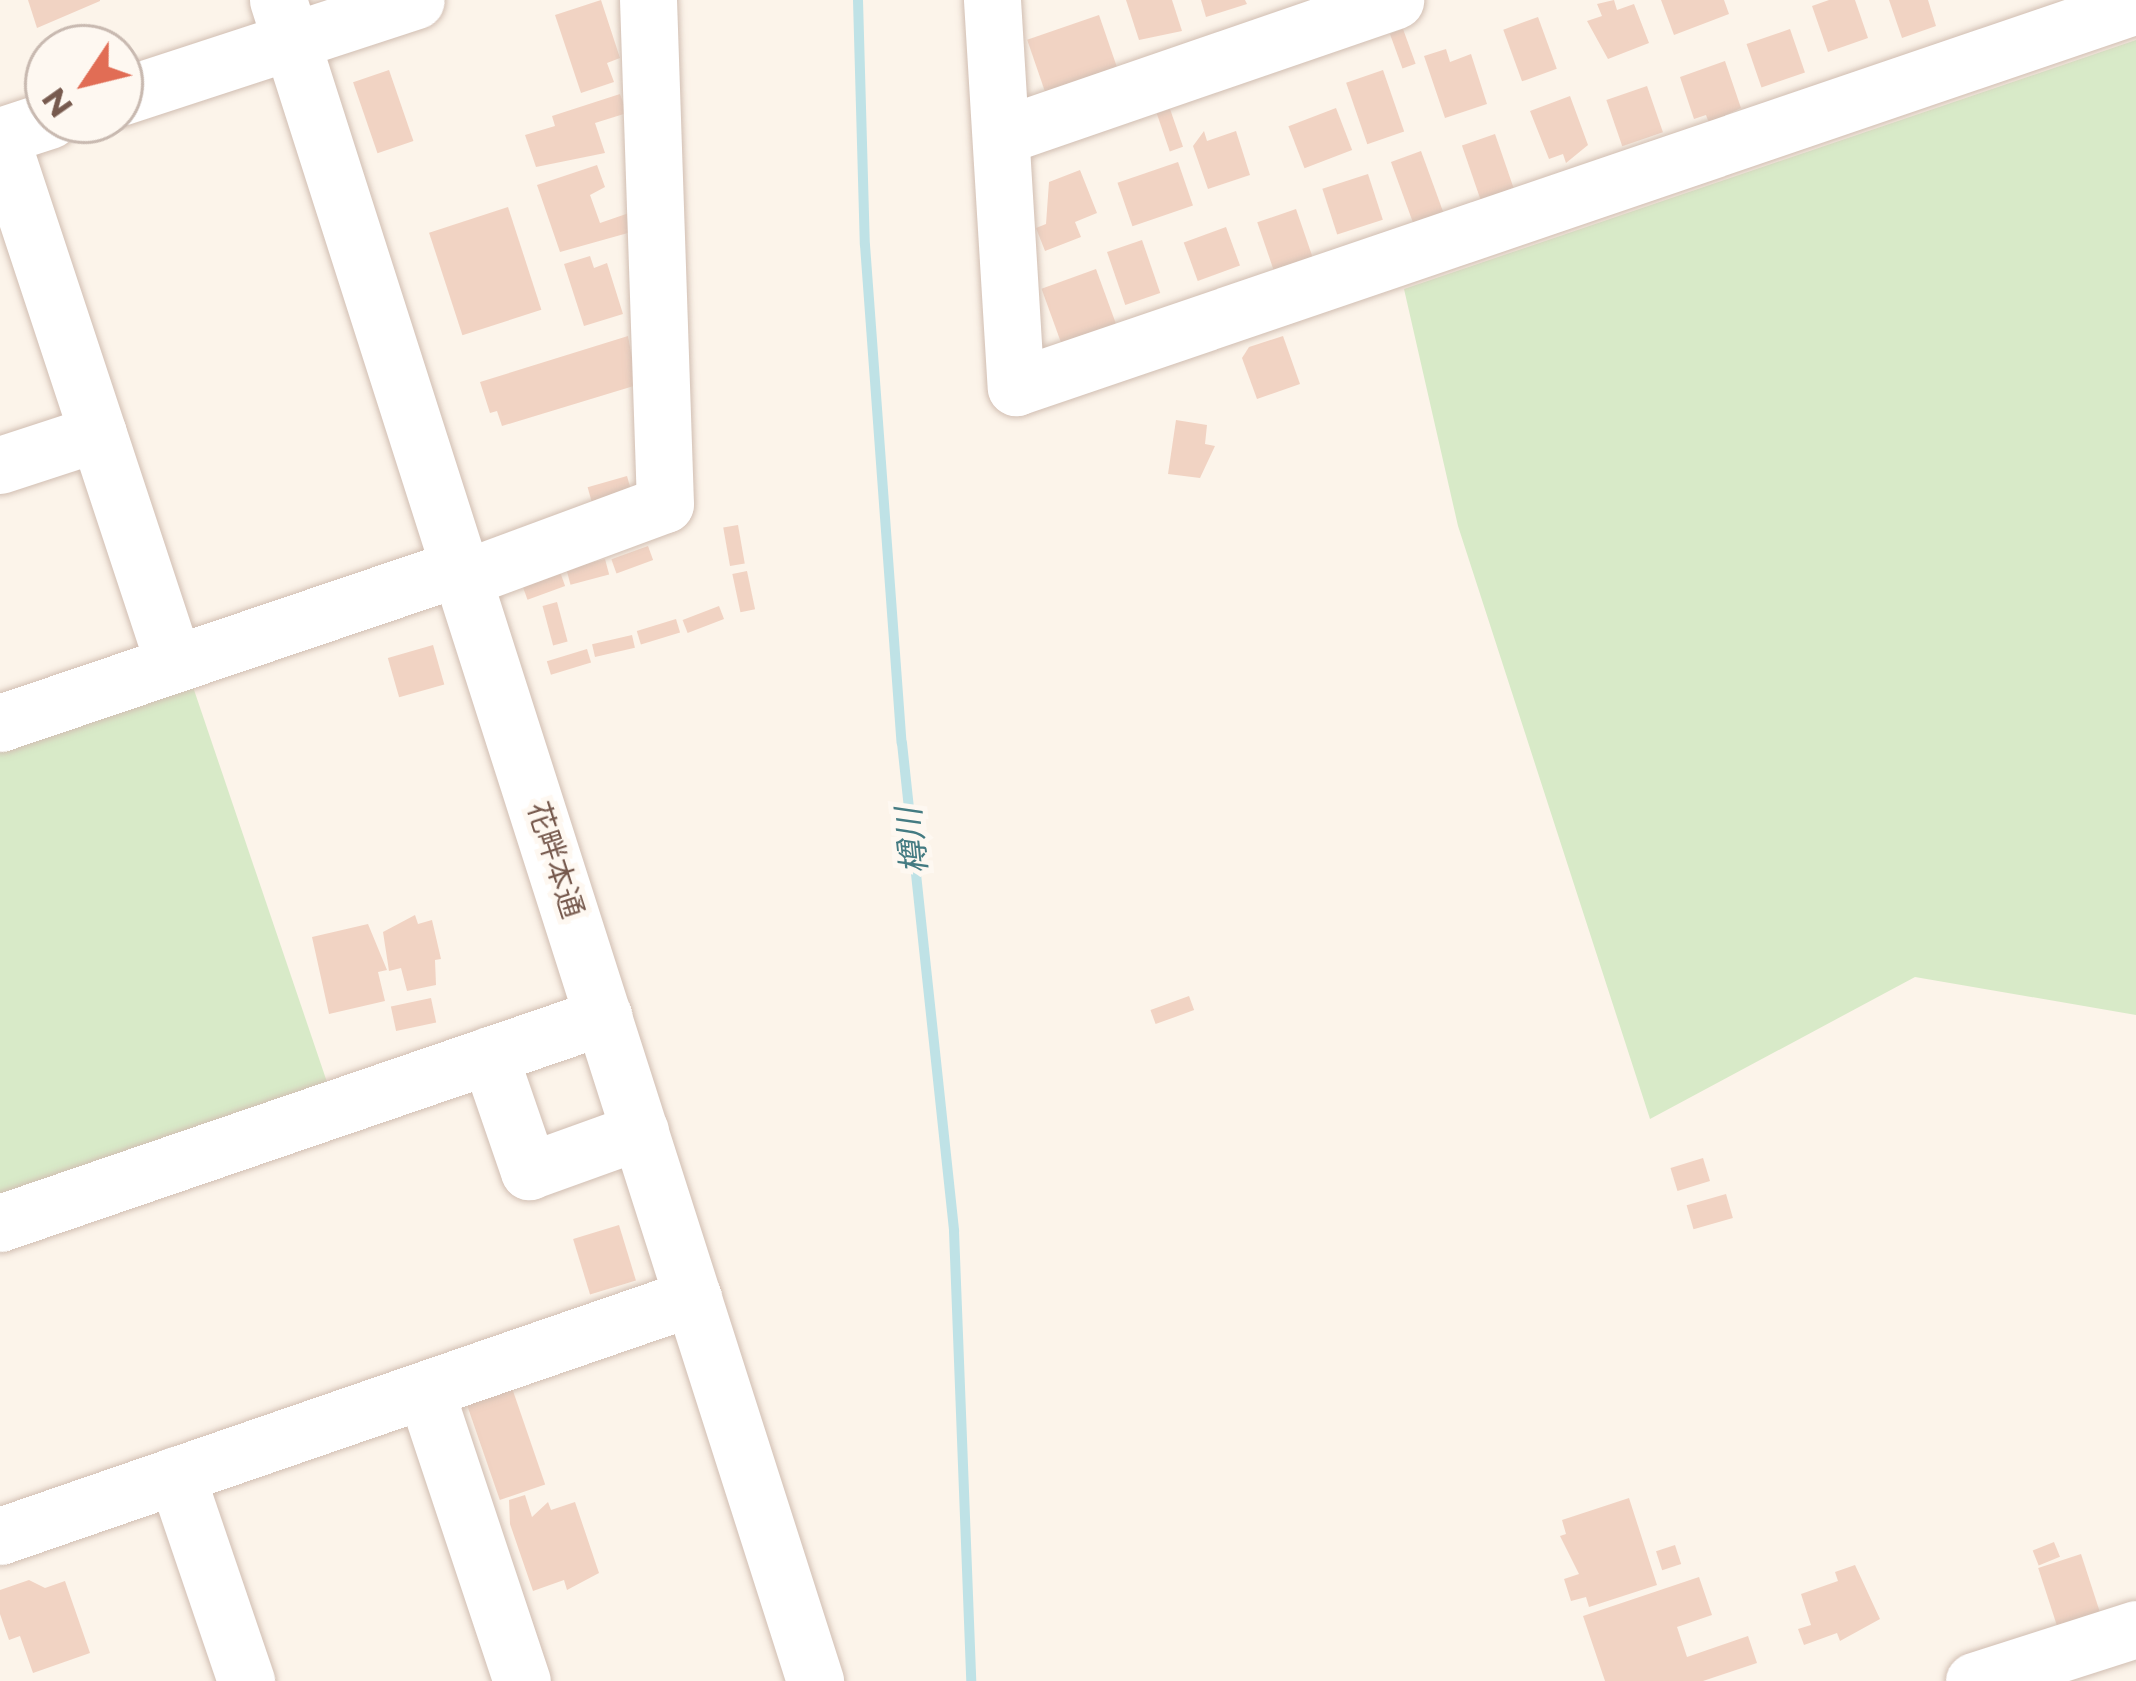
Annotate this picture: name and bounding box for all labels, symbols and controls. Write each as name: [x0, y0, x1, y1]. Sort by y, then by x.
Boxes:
north arrow: [24, 24, 144, 144]
text: N: [33, 81, 81, 125]
street label: 花畔本通: [519, 797, 591, 923]
water label: 樽川: [889, 806, 935, 876]

